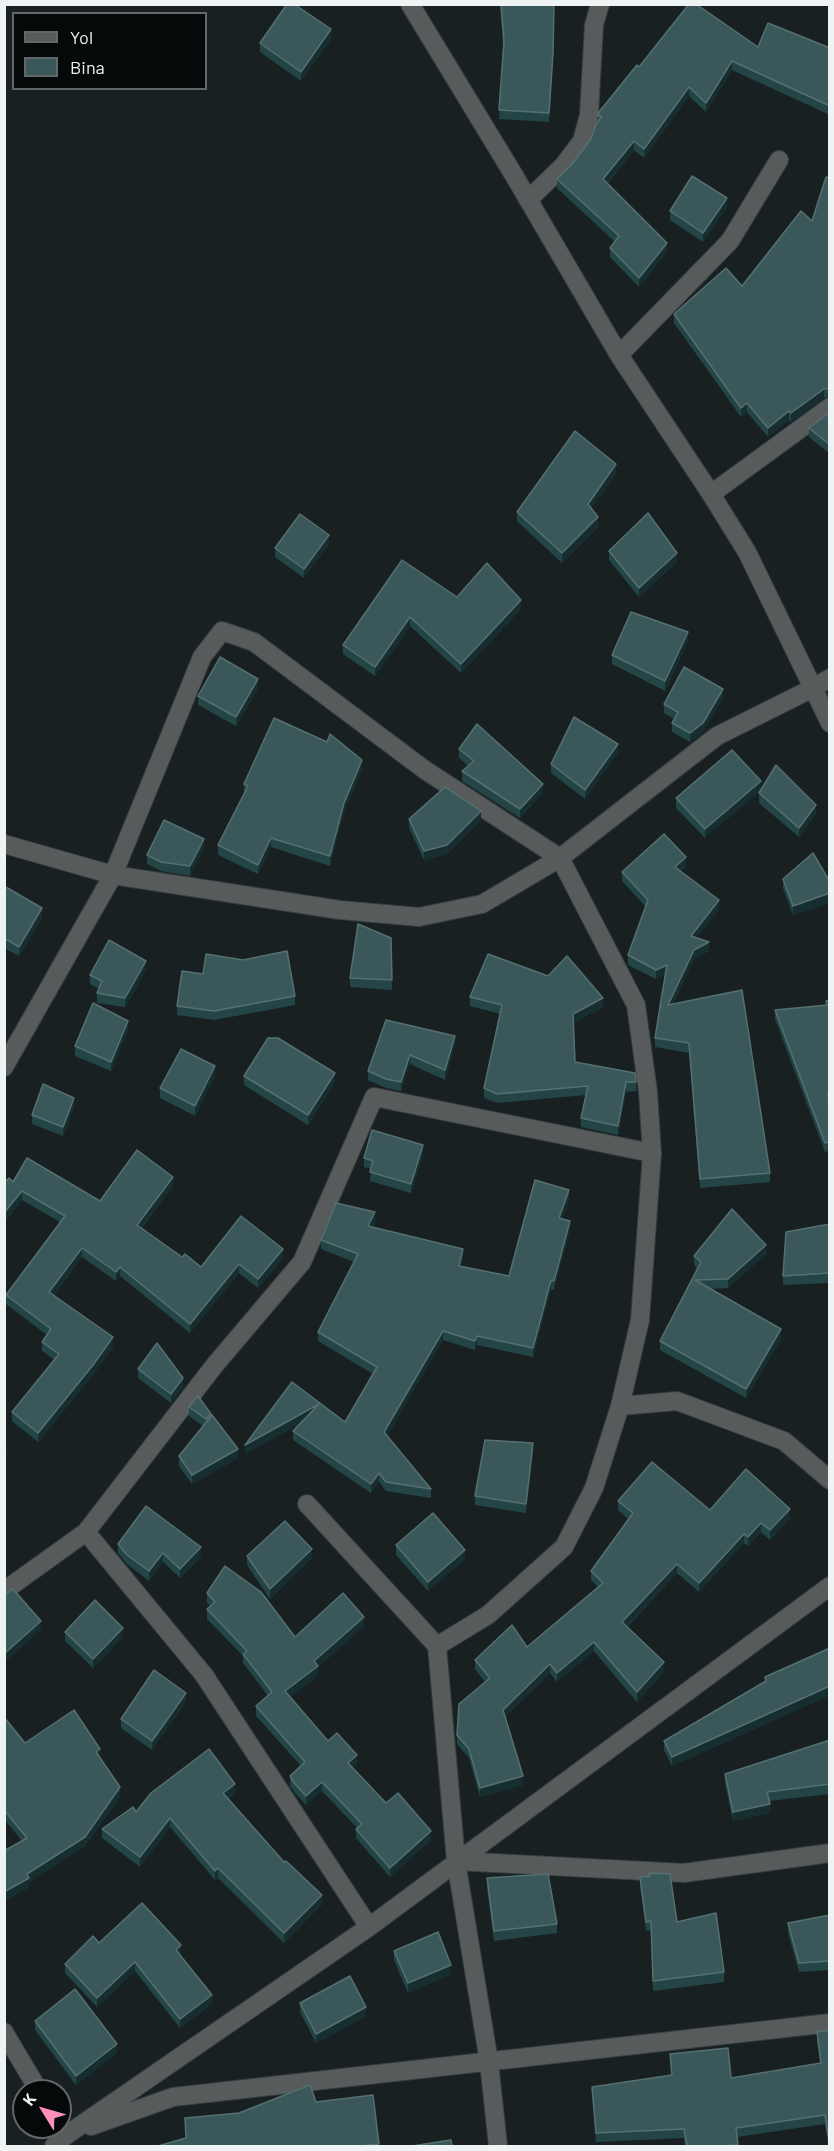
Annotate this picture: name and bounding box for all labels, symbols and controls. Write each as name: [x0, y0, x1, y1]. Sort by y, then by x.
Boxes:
legend: [12, 12, 207, 90]
text: Yol: [70, 26, 93, 48]
text: Bina: [70, 56, 105, 78]
north arrow: [12, 2079, 72, 2139]
text: K: [18, 2089, 39, 2109]

